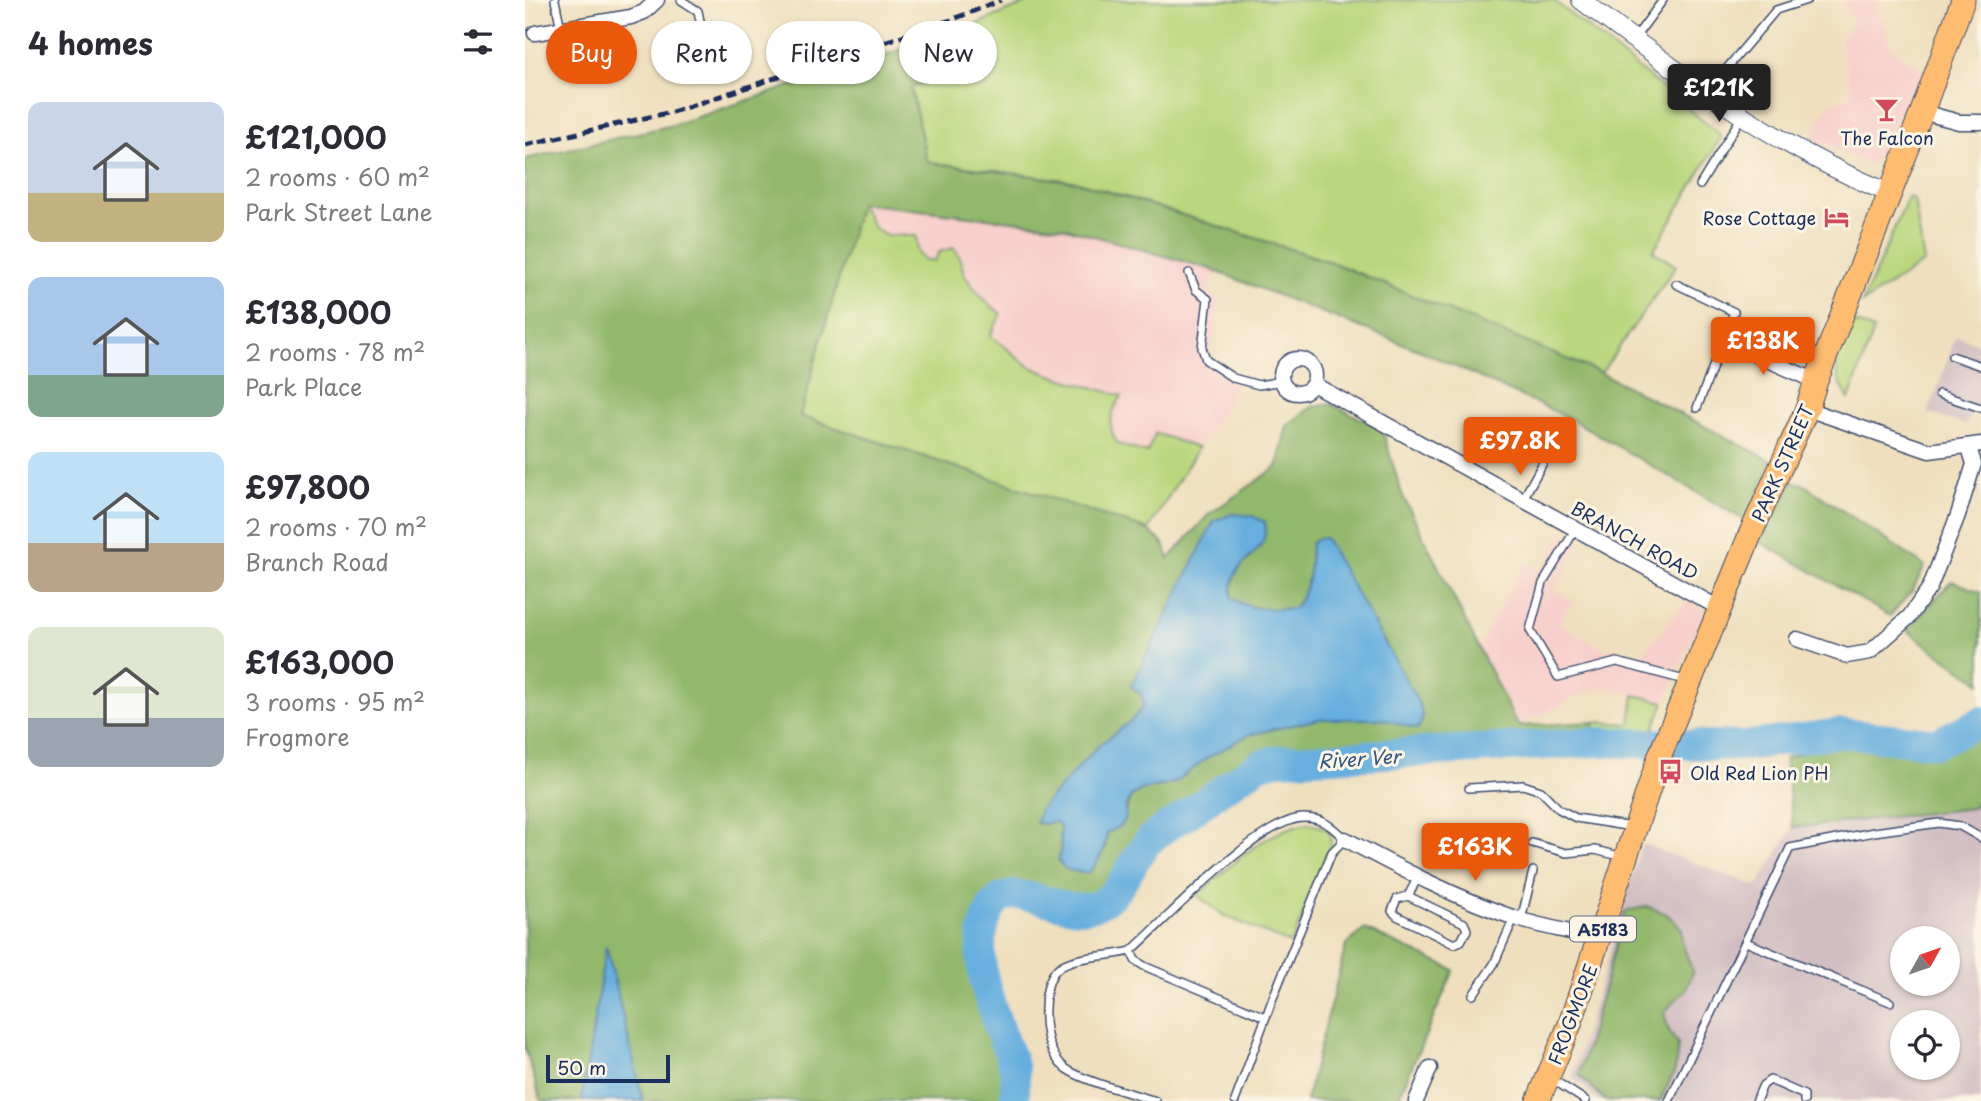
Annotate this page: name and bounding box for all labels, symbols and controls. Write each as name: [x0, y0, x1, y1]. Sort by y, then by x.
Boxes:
text: 4 homes: [28, 20, 153, 65]
chip: Buy: [546, 21, 637, 84]
chip: Rent: [651, 21, 752, 84]
chip: Filters: [766, 21, 885, 84]
chip: New: [899, 21, 997, 84]
icon: filters: [459, 23, 497, 61]
pin: £121K: [1670, 64, 1768, 124]
text: £121K: [1684, 69, 1754, 104]
bar icon: The Falcon: [1873, 96, 1901, 124]
text: £121,000: [245, 114, 387, 159]
place label: The Falcon: [1840, 124, 1934, 151]
icon: home: [84, 130, 168, 214]
text: 2 rooms · 60 m²: [245, 159, 430, 194]
text: Park Street Lane: [245, 194, 433, 229]
hotel icon: Rose Cottage: [1822, 203, 1850, 231]
place label: Rose Cottage: [1703, 204, 1816, 231]
text: £138,000: [245, 289, 391, 334]
icon: home: [84, 305, 168, 389]
pin: £138K: [1714, 318, 1812, 377]
text: £138K: [1727, 322, 1799, 357]
text: 2 rooms · 78 m²: [245, 334, 425, 369]
text: Park Place: [245, 369, 362, 404]
street label: PARK STREET: [1744, 399, 1820, 526]
pin: £97.8K: [1463, 418, 1577, 477]
text: £97.8K: [1479, 422, 1561, 457]
text: £97,800: [245, 464, 370, 509]
icon: home: [84, 480, 168, 564]
street label: BRANCH ROAD: [1567, 494, 1703, 586]
text: 2 rooms · 70 m²: [245, 509, 427, 544]
text: Branch Road: [245, 544, 389, 579]
text: £163,000: [245, 639, 394, 684]
icon: home: [84, 655, 168, 739]
text: 3 rooms · 95 m²: [245, 684, 425, 719]
text: Frogmore: [245, 719, 349, 754]
water label: River Ver: [1317, 741, 1403, 775]
bus stop icon: Old Red Lion PH: [1656, 758, 1684, 786]
place label: Old Red Lion PH: [1690, 759, 1829, 786]
pin: £163K: [1426, 824, 1524, 883]
text: £163K: [1438, 828, 1512, 863]
road number: A5183: [1570, 917, 1636, 942]
north arrow: [1890, 926, 1960, 996]
map controls: [1890, 926, 1960, 1080]
street label: FROGMORE: [1540, 960, 1604, 1068]
button: locate: [1890, 1010, 1960, 1080]
scale bar: [546, 1052, 670, 1084]
text: 50 m: [557, 1053, 606, 1081]

